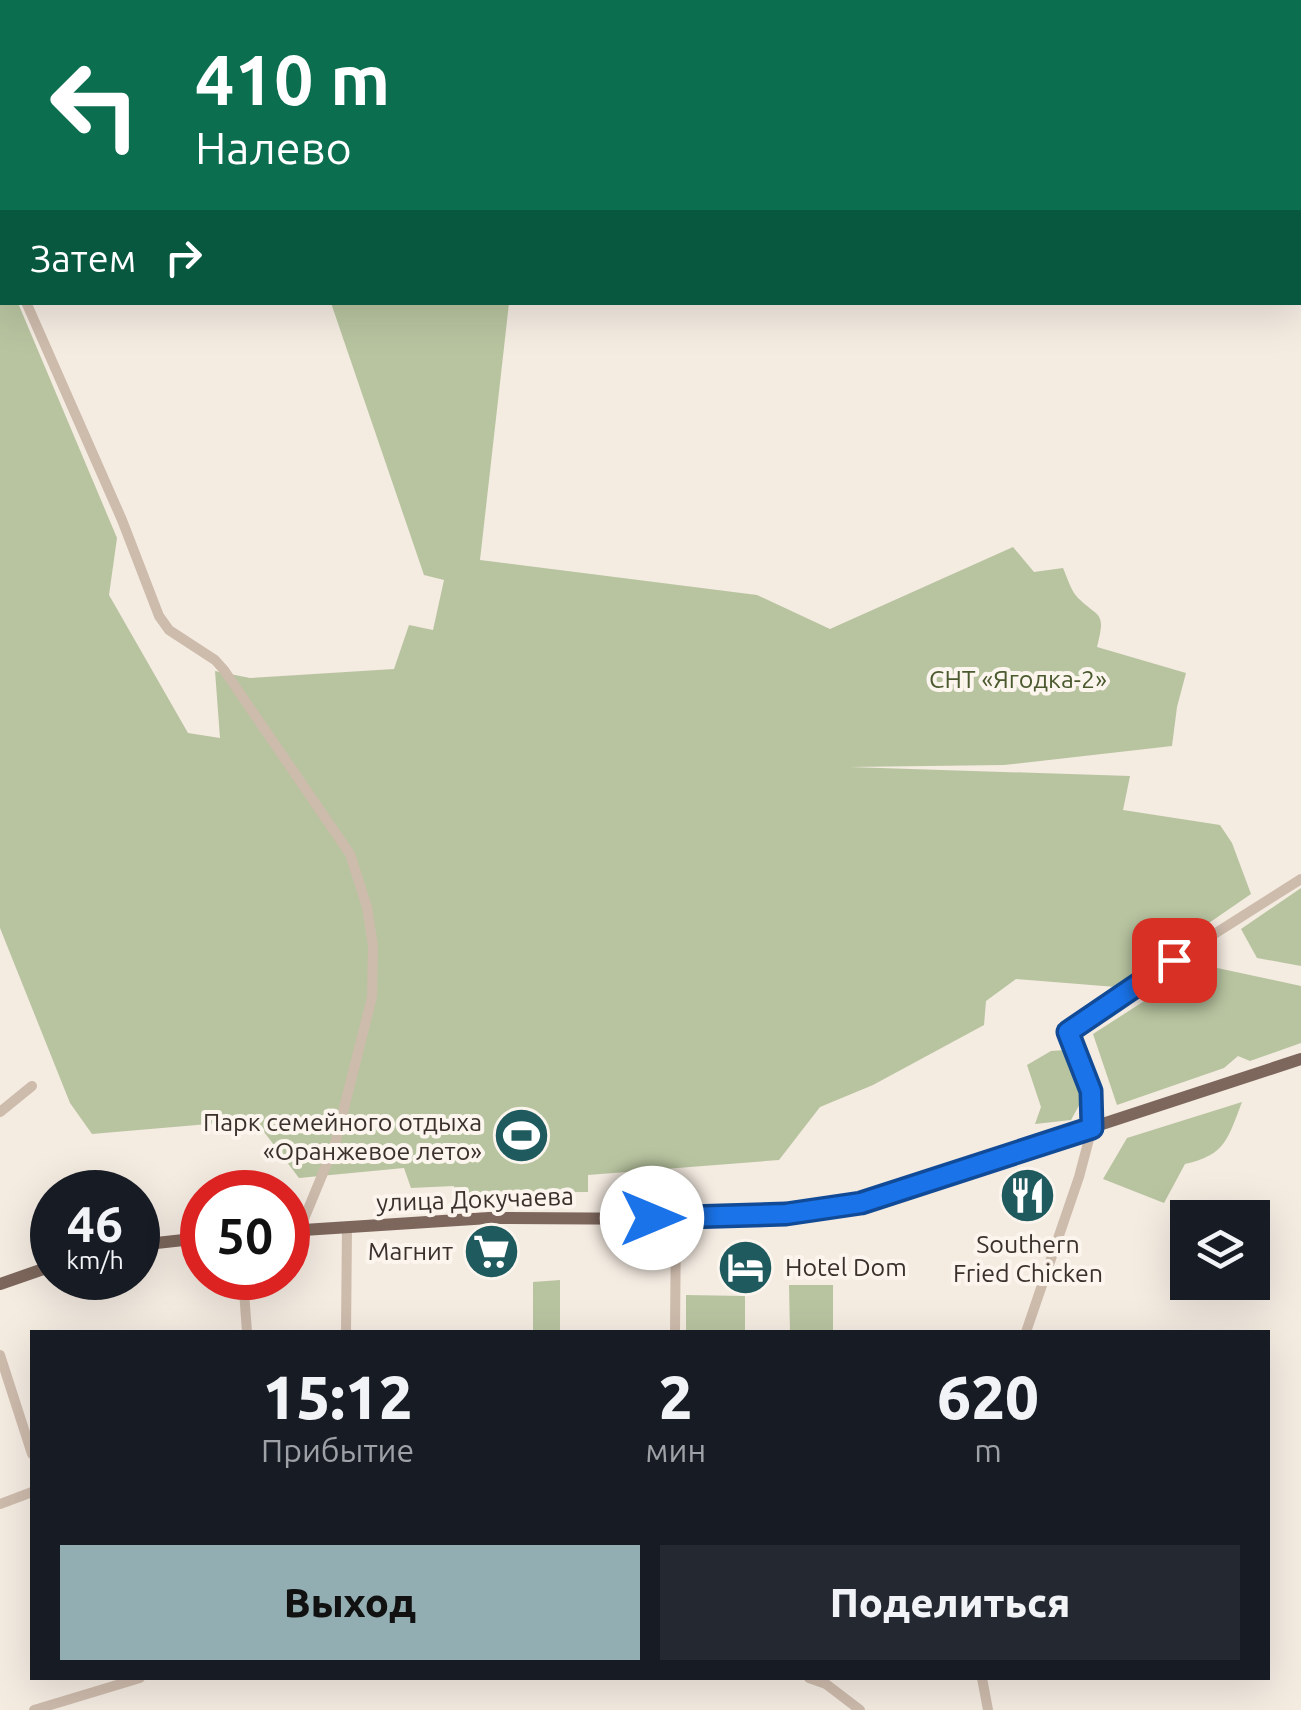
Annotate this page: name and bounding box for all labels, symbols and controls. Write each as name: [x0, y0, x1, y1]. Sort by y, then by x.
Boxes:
icon: left: [30, 40, 160, 170]
text: 410 m: [195, 40, 390, 118]
text: Налево: [195, 122, 352, 173]
icon: right: [156, 230, 211, 285]
text: Затем: [30, 237, 136, 279]
park label: СНТ «Ягодка-2»: [929, 665, 1107, 693]
pin: [1132, 918, 1217, 1003]
icon: arrive: [1147, 933, 1202, 988]
sports icon: Парк семейного отдыха «Оранжевое лето»: [491, 1106, 551, 1166]
place label: Парк семейного отдыха «Оранжевое лето»: [203, 1108, 482, 1165]
restaurant icon: Southern Fried Chicken: [998, 1165, 1058, 1225]
position arrow: [600, 1166, 704, 1270]
speed limit sign: 50: [180, 1170, 310, 1300]
street label: улица Докучаева: [376, 1182, 574, 1216]
text: 46: [67, 1195, 123, 1251]
map controls: [1170, 1200, 1270, 1300]
button: layers: [1170, 1200, 1270, 1300]
supermarket icon: Магнит: [462, 1221, 522, 1281]
place label: Southern Fried Chicken: [953, 1230, 1103, 1287]
place label: Магнит: [368, 1237, 453, 1265]
hotel icon: Hotel Dom: [716, 1237, 776, 1297]
text: km/h: [66, 1246, 124, 1274]
place label: Hotel Dom: [785, 1253, 907, 1281]
text: 15:12: [263, 1363, 413, 1430]
text: 2: [659, 1363, 693, 1430]
text: 620: [937, 1363, 1039, 1430]
text: Прибытие: [261, 1432, 414, 1468]
text: мин: [645, 1432, 706, 1468]
text: m: [974, 1432, 1002, 1468]
button: Выход: [60, 1545, 640, 1660]
button: Поделиться: [660, 1545, 1240, 1660]

